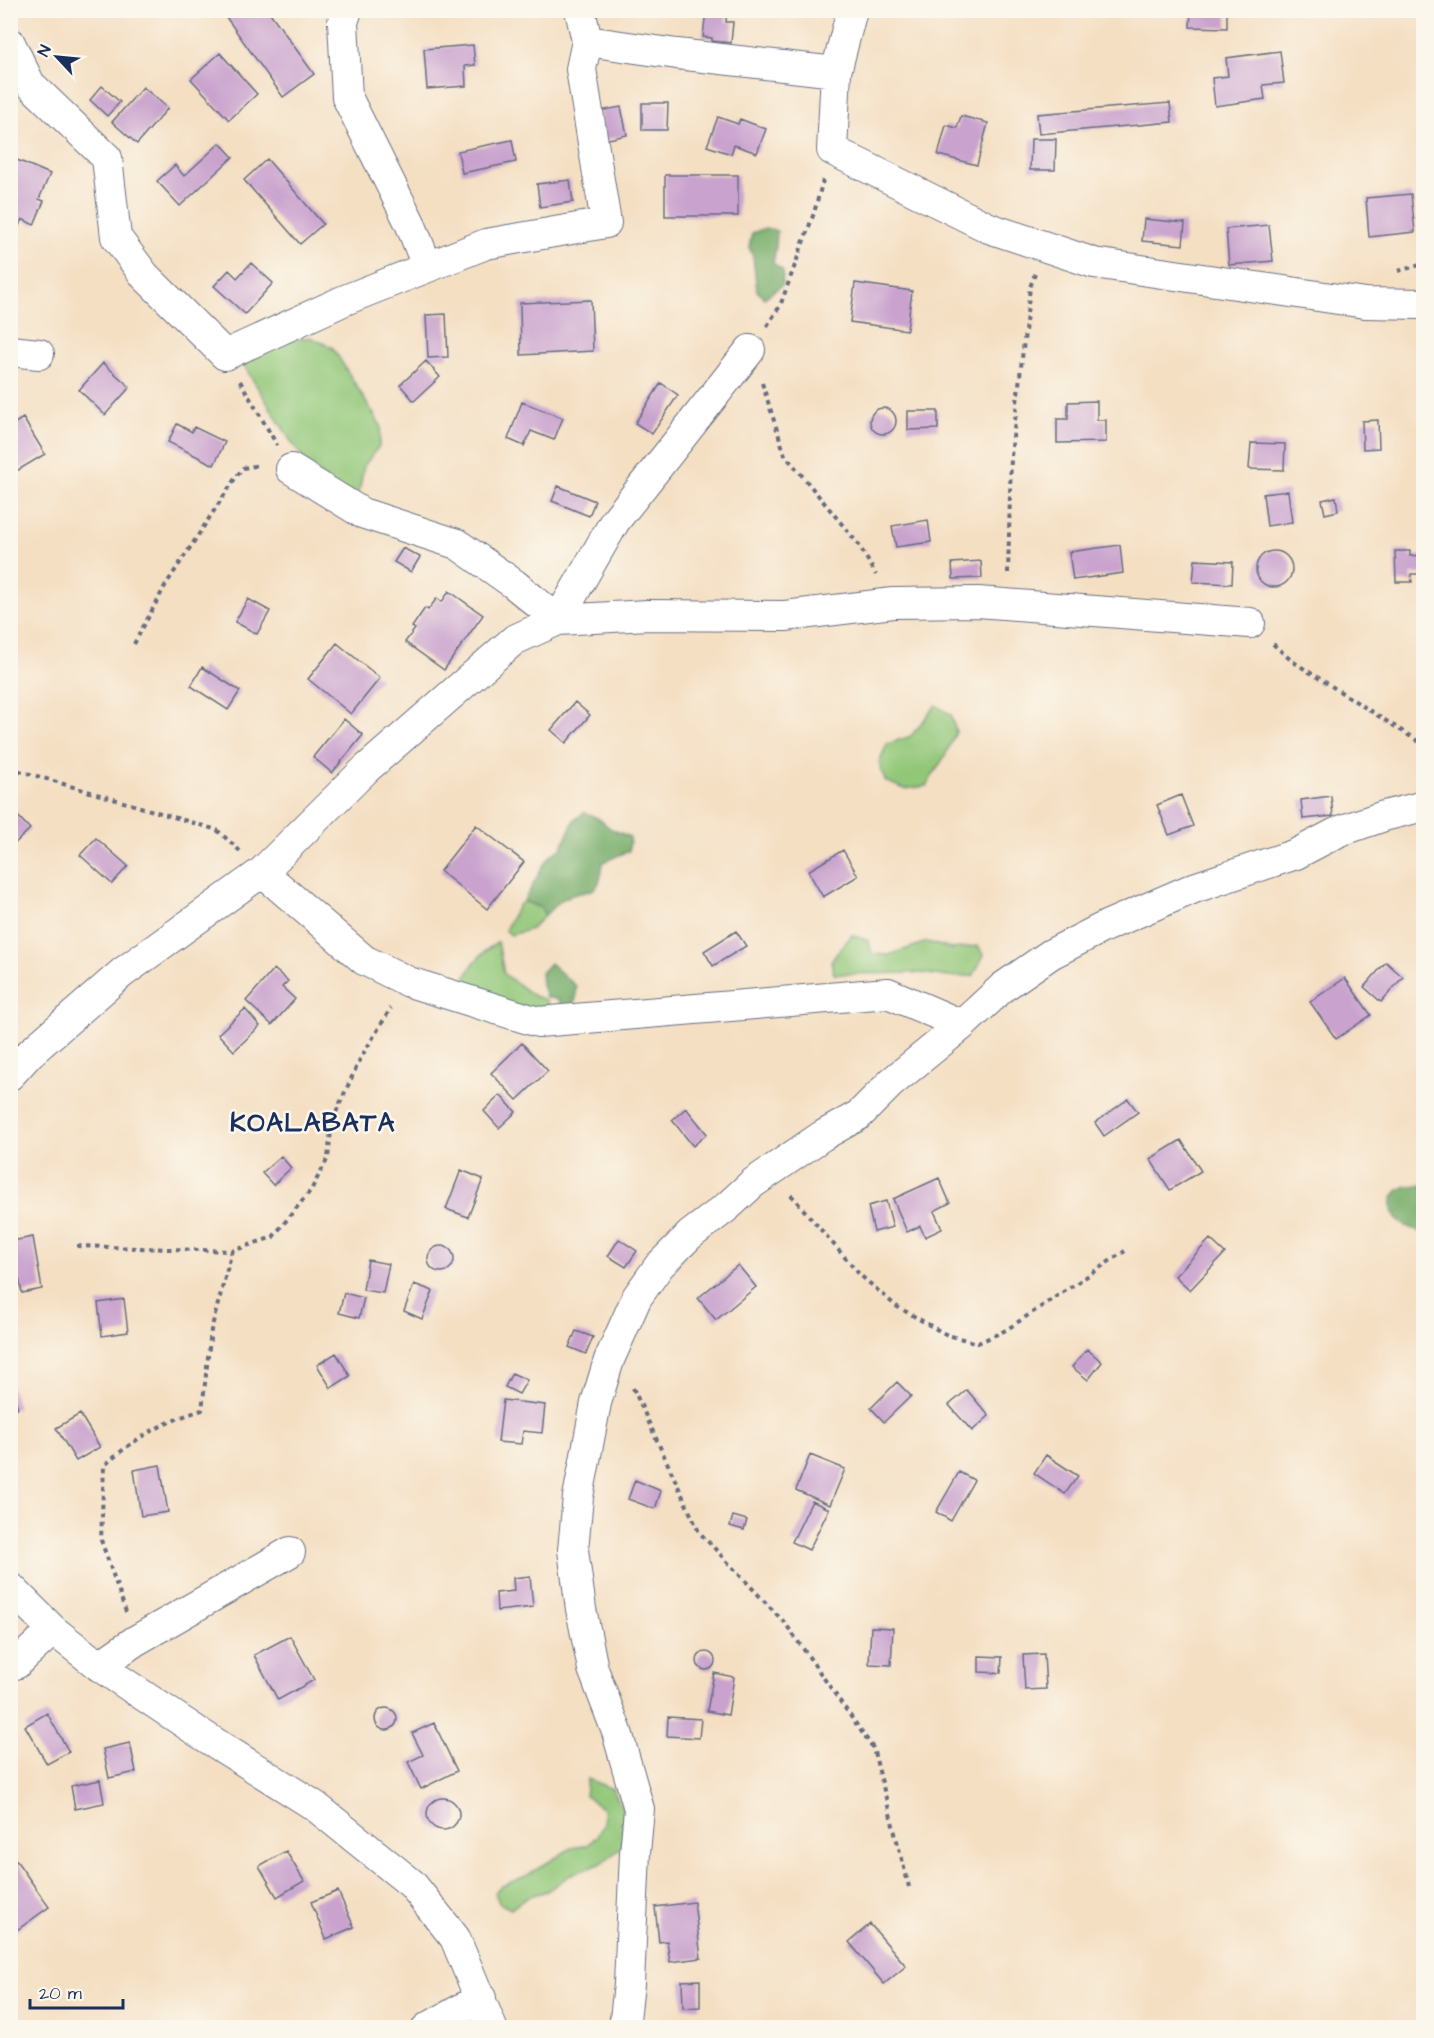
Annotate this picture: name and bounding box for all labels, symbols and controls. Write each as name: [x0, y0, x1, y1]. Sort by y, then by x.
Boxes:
north arrow: [27, 27, 87, 87]
text: N: [32, 42, 57, 60]
district label: KOALABATA: [230, 1105, 396, 1141]
scale bar: [30, 1972, 123, 2010]
text: 20 m: [39, 1981, 82, 2006]

